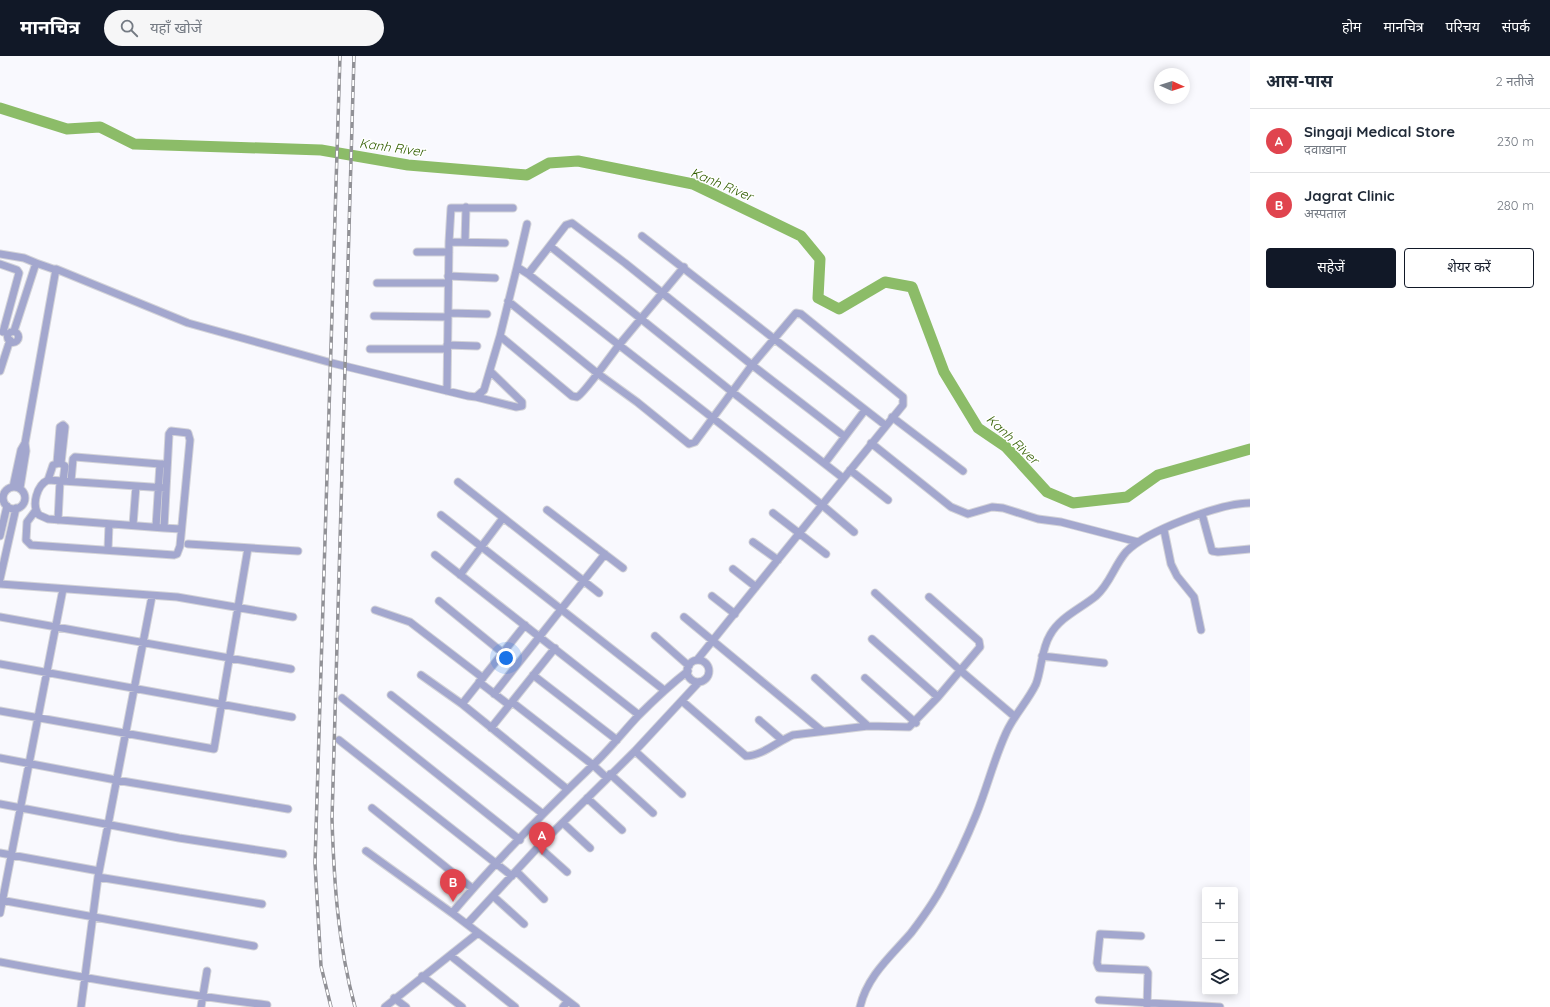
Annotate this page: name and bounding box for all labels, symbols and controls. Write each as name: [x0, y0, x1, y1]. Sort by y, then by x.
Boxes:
search box: [104, 10, 384, 46]
text: मानचित्र: [20, 15, 80, 39]
icon: search: [118, 17, 140, 39]
text: यहाँ खोजें: [150, 18, 202, 37]
text: होम: [1342, 18, 1361, 36]
text: मानचित्र: [1383, 18, 1424, 36]
text: परिचय: [1446, 18, 1480, 36]
text: संपर्क: [1502, 18, 1530, 36]
north arrow: [1154, 68, 1190, 104]
text: आस-पास: [1266, 70, 1333, 91]
text: 2 नतीजे: [1496, 73, 1534, 89]
text: Singaji Medical Store: [1304, 122, 1455, 141]
text: A: [1275, 133, 1283, 149]
text: 230 m: [1497, 133, 1534, 149]
water label: Kanh River: [358, 135, 428, 160]
text: दवाख़ाना: [1304, 141, 1346, 157]
water label: Kanh River: [689, 164, 757, 205]
text: Jagrat Clinic: [1304, 186, 1395, 205]
text: B: [1275, 197, 1283, 213]
text: 280 m: [1497, 197, 1534, 213]
text: अस्पताल: [1304, 205, 1346, 221]
button: सहेजें: [1266, 248, 1396, 288]
button: शेयर करें: [1404, 248, 1534, 288]
water label: Kanh River: [983, 411, 1044, 469]
your location: [496, 648, 516, 668]
pin: A: [529, 822, 555, 855]
pin: B: [440, 869, 466, 902]
map controls: [1202, 887, 1238, 995]
button: +: [1202, 887, 1238, 923]
button: −: [1202, 923, 1238, 959]
button: layers: [1202, 959, 1238, 995]

